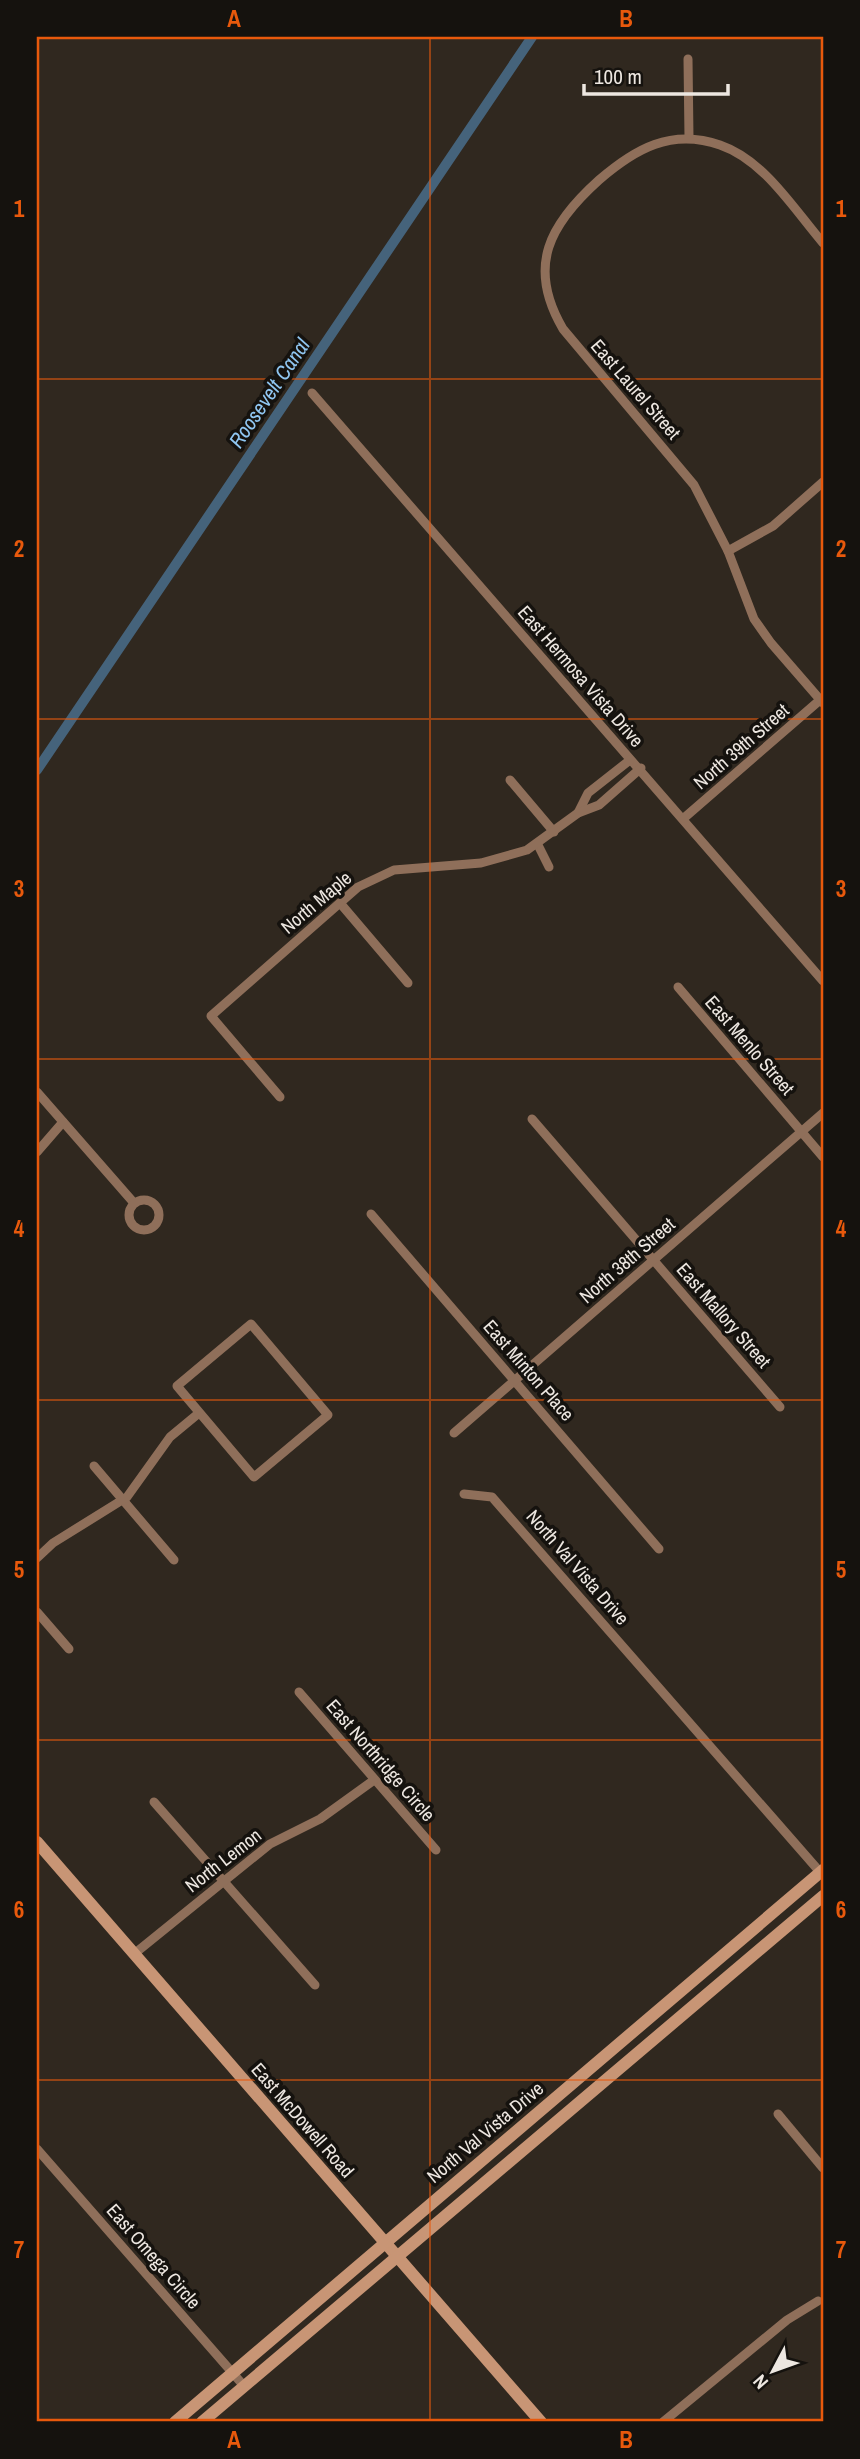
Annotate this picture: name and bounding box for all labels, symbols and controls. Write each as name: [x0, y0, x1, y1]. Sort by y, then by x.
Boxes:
text: A: [227, 3, 241, 34]
text: B: [619, 3, 633, 34]
scale bar: [584, 52, 727, 96]
text: 100 m: [594, 62, 642, 91]
text: 1: [14, 193, 25, 224]
text: 1: [836, 193, 847, 224]
water label: Roosevelt Canal: [222, 332, 317, 453]
street label: East Laurel Street: [585, 333, 687, 445]
text: 2: [14, 533, 24, 564]
text: 2: [836, 533, 846, 564]
street label: East Hermosa Vista Drive: [512, 600, 650, 752]
street label: North 39th Street: [688, 697, 795, 795]
street label: North Maple: [275, 865, 357, 939]
text: 3: [14, 873, 24, 904]
text: 3: [836, 873, 846, 904]
street label: East Menlo Street: [700, 990, 801, 1101]
street label: North 38th Street: [574, 1211, 681, 1309]
text: 4: [14, 1213, 25, 1244]
text: 4: [836, 1213, 847, 1244]
street label: East Mallory Street: [671, 1257, 777, 1374]
street label: East Minton Place: [478, 1314, 580, 1426]
street label: North Val Vista Drive: [521, 1504, 635, 1630]
text: 5: [14, 1554, 24, 1585]
text: 5: [836, 1554, 846, 1585]
street label: East Northridge Circle: [321, 1693, 441, 1827]
street label: North Lemon: [180, 1822, 266, 1898]
text: 6: [14, 1894, 24, 1925]
text: 6: [836, 1894, 846, 1925]
street label: East McDowell Road: [246, 2057, 360, 2183]
street label: North Val Vista Drive: [421, 2075, 549, 2189]
street label: East Omega Circle: [101, 2198, 207, 2314]
text: 7: [14, 2234, 24, 2265]
text: 7: [836, 2234, 846, 2265]
north arrow: [738, 2336, 808, 2406]
text: N: [747, 2369, 774, 2395]
text: A: [227, 2424, 241, 2455]
text: B: [619, 2424, 633, 2455]

